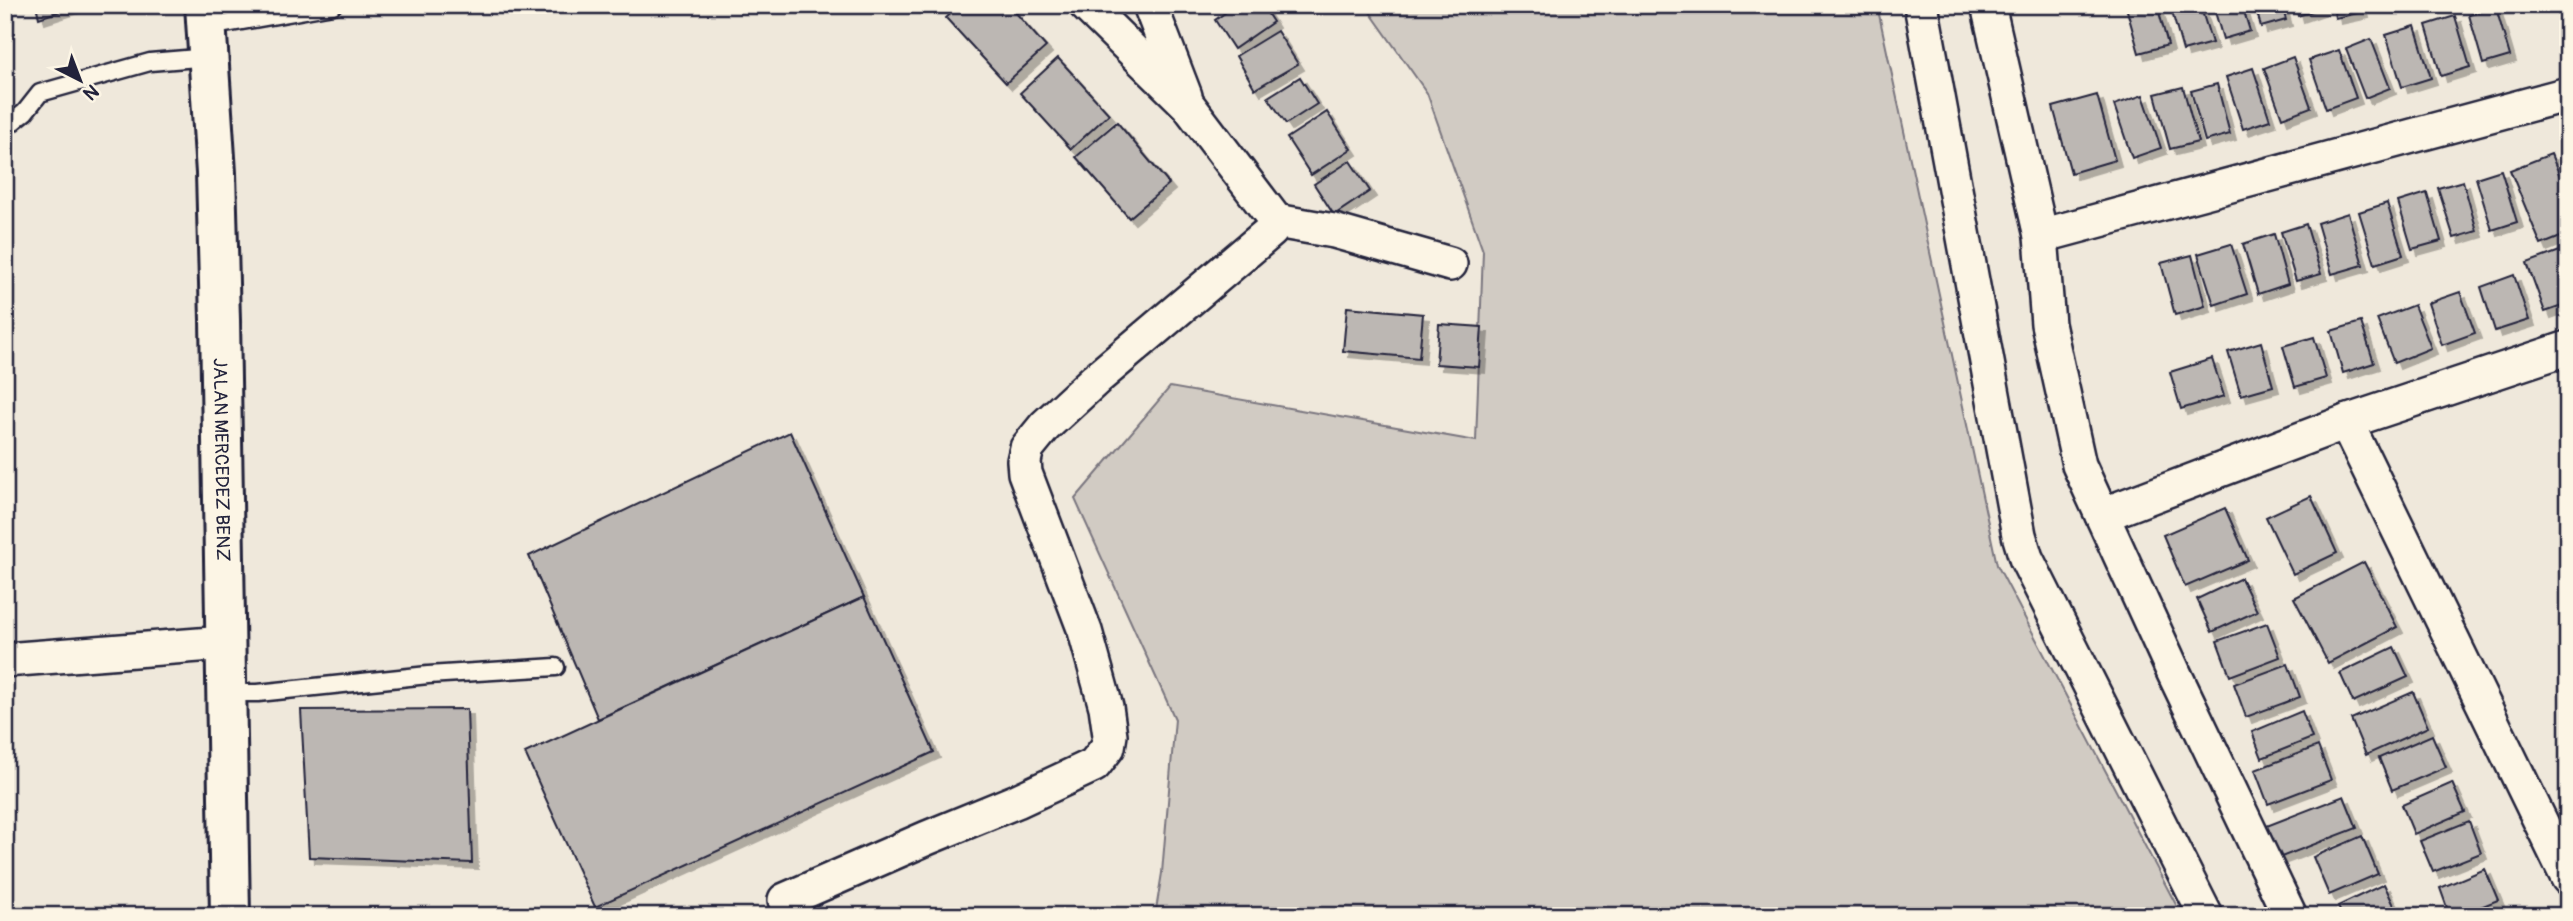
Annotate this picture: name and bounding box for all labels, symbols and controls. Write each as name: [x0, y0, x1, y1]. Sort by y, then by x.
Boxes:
north arrow: [46, 46, 116, 116]
text: N: [78, 79, 104, 105]
street label: JALAN MERCEDEZ BENZ: [208, 358, 235, 562]

